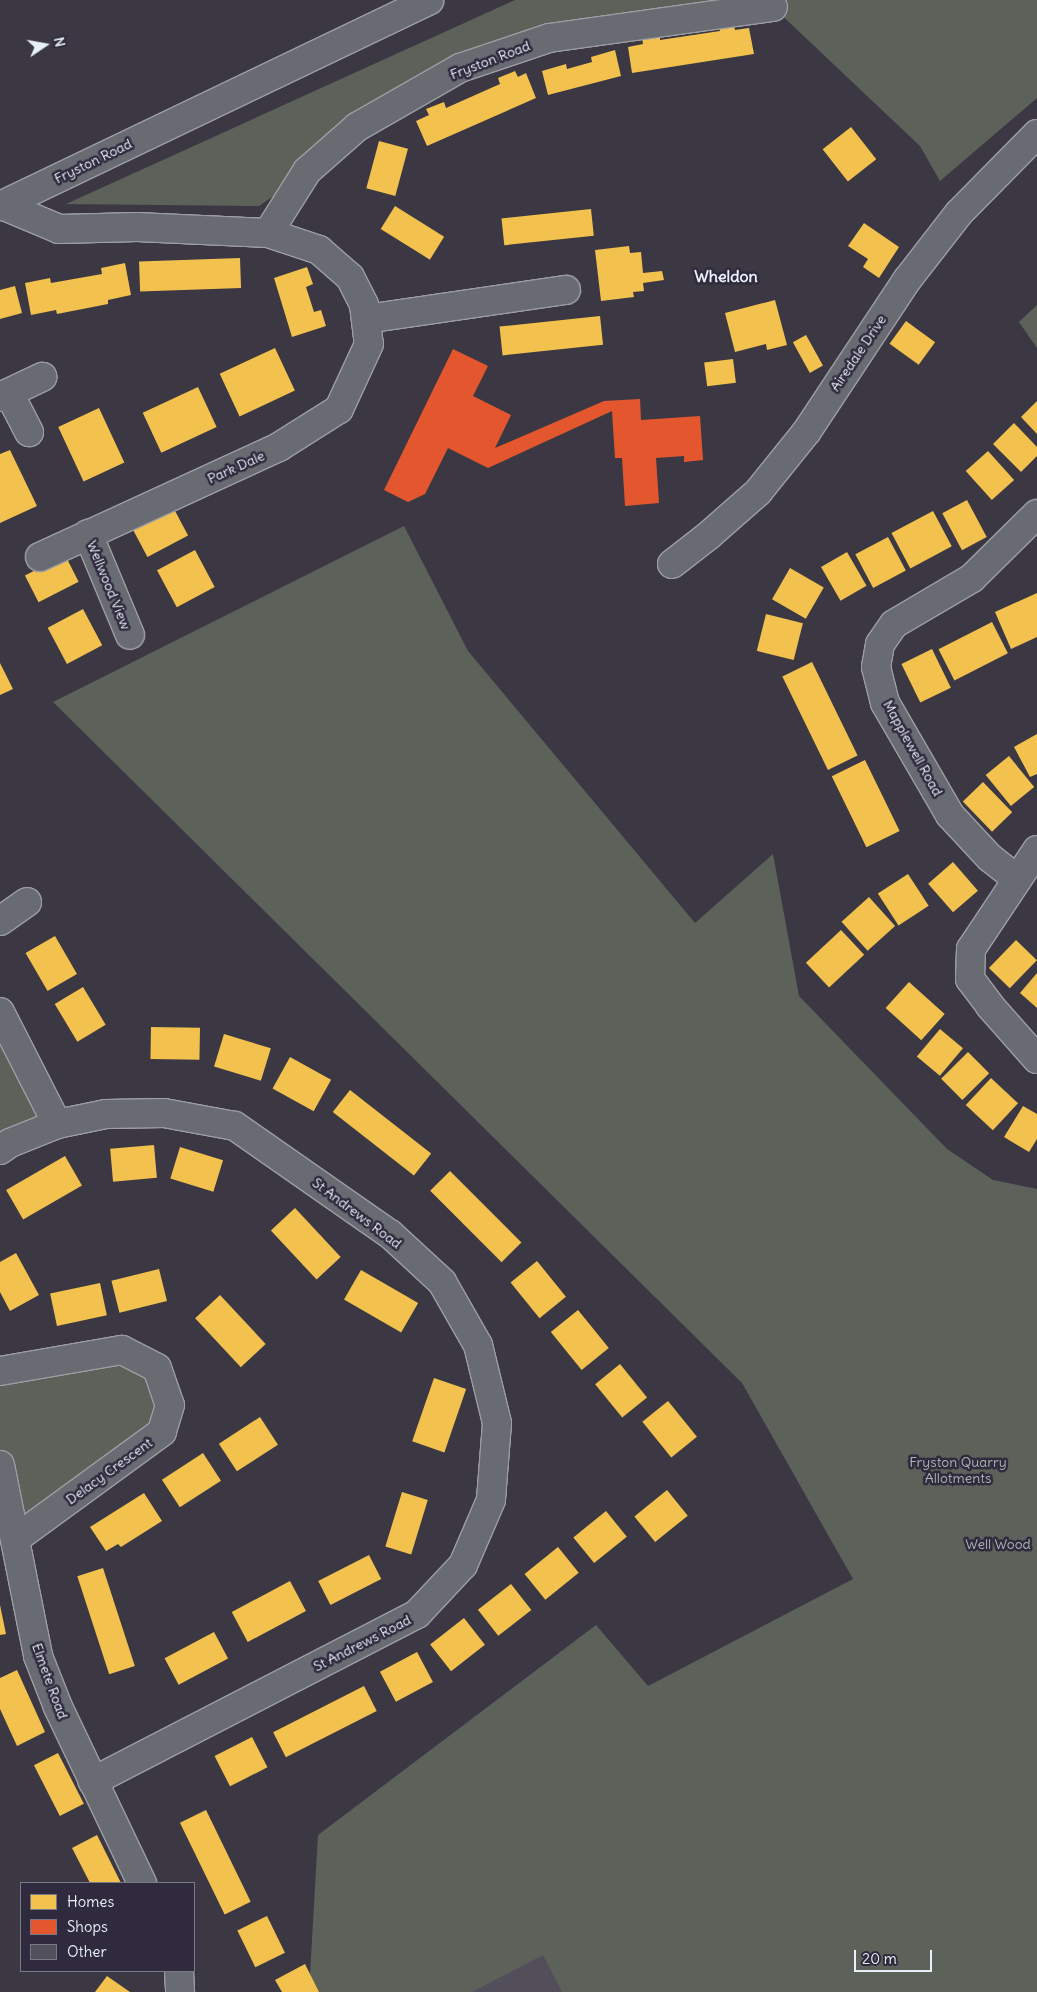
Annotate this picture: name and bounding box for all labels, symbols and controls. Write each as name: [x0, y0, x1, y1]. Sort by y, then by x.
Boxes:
north arrow: [20, 20, 70, 70]
text: N: [50, 35, 69, 48]
street label: Fryston Road: [448, 37, 532, 83]
street label: Fryston Road: [51, 135, 135, 187]
district label: Wheldon: [694, 266, 758, 286]
street label: Airedale Drive: [826, 312, 890, 394]
street label: Park Dale: [205, 447, 267, 487]
street label: Wellwood View: [83, 538, 135, 632]
street label: Mapplewell Road: [880, 697, 946, 799]
street label: St Andrews Road: [309, 1174, 405, 1252]
street label: Delacy Crescent: [63, 1434, 155, 1508]
park label: Fryston Quarry Allotments: [909, 1454, 1007, 1486]
park label: Well Wood: [965, 1536, 1031, 1552]
street label: St Andrews Road: [310, 1611, 414, 1675]
street label: Elmete Road: [29, 1641, 71, 1721]
legend: [20, 1882, 195, 1972]
text: Homes: [67, 1892, 114, 1911]
text: Shops: [67, 1917, 108, 1936]
scale bar: [857, 1940, 934, 1972]
text: Other: [67, 1942, 107, 1961]
text: 20 m: [862, 1949, 897, 1968]

